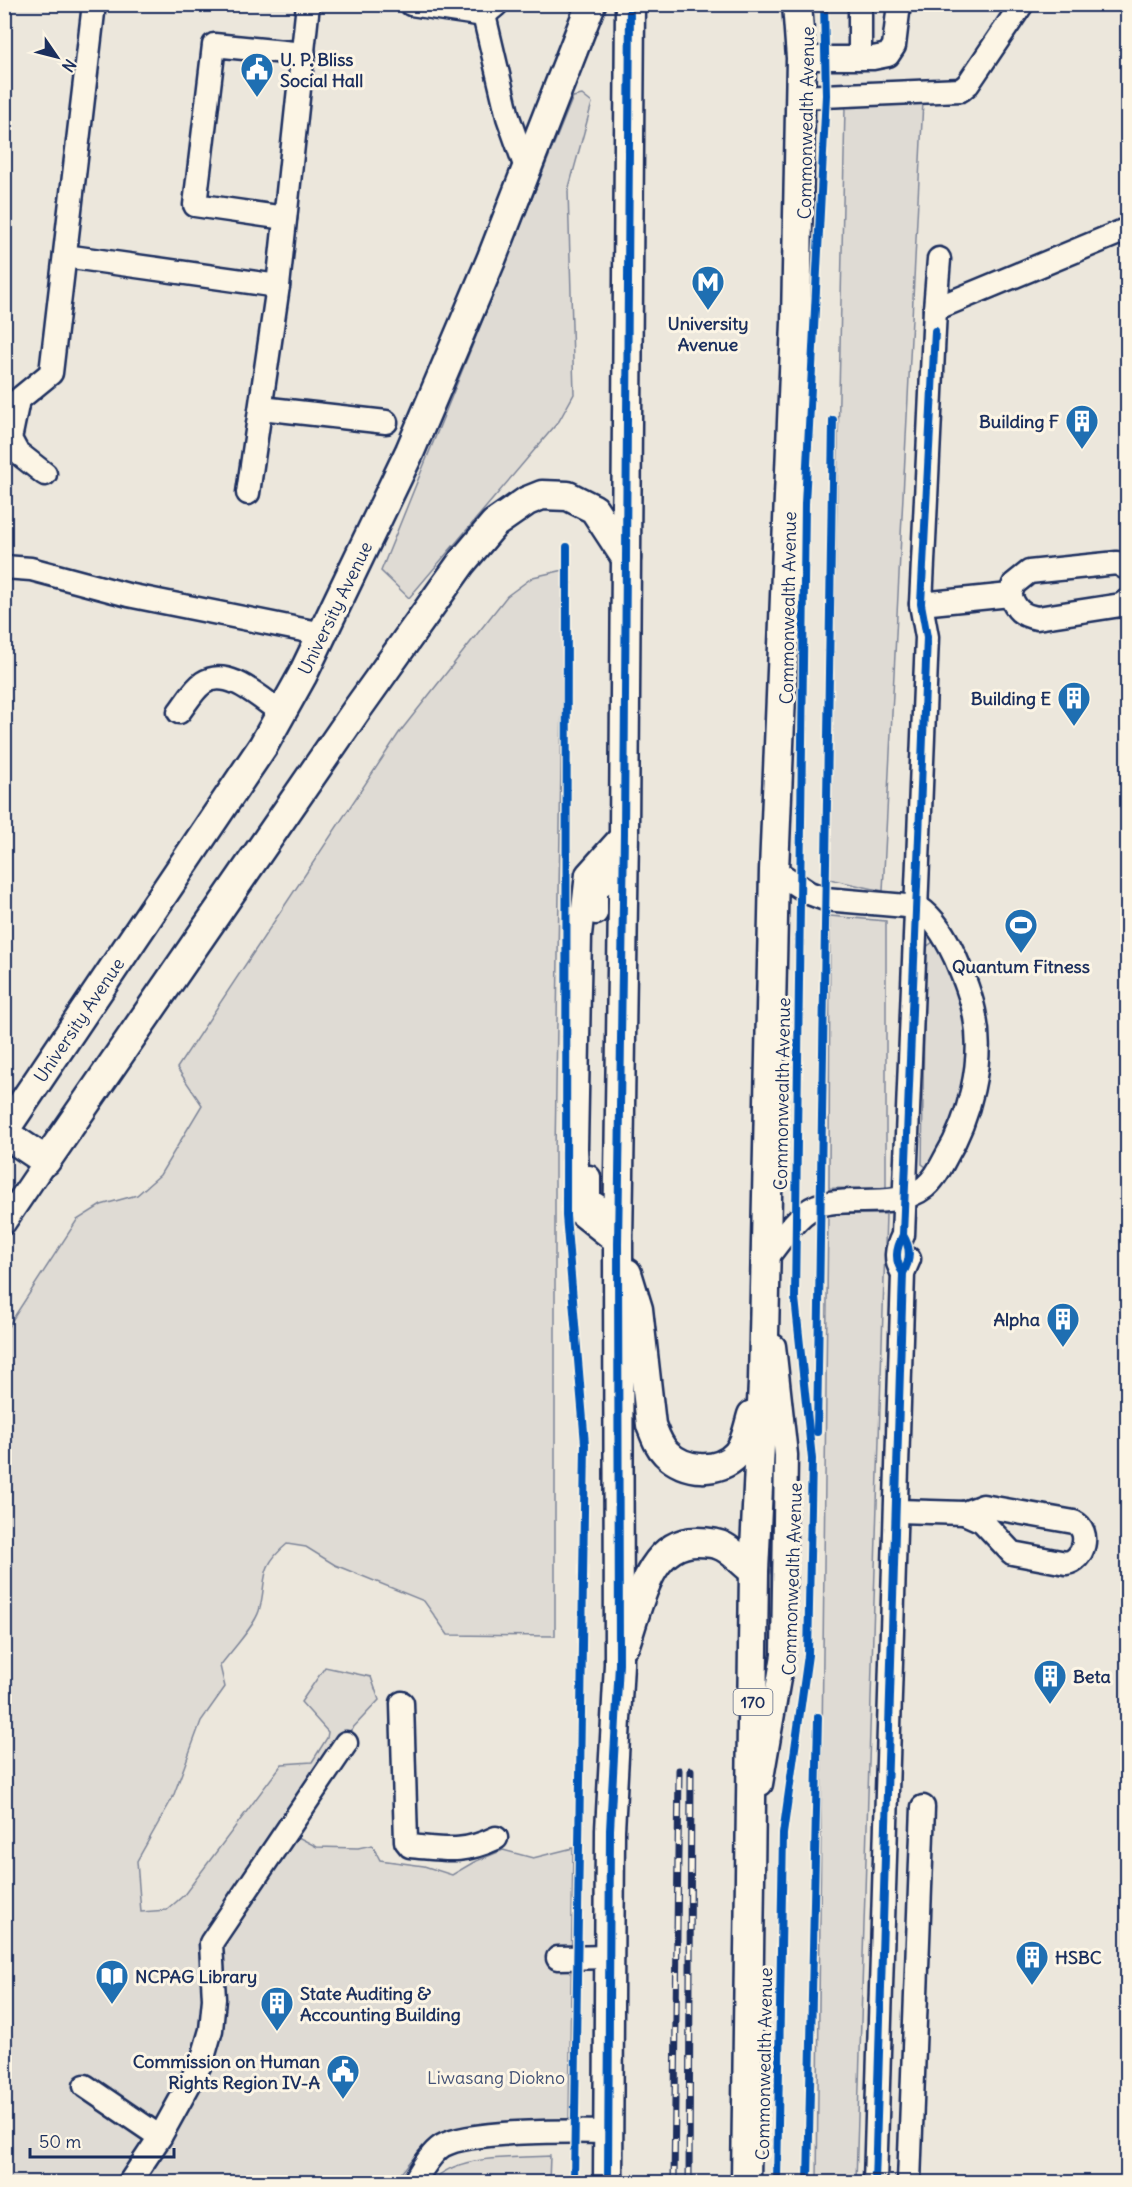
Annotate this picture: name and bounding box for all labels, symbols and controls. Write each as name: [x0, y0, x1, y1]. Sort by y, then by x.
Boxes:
street label: Commonwealth Avenue: [793, 26, 819, 220]
north arrow: [27, 27, 87, 87]
place label: U. P. Bliss Social Hall: [280, 48, 363, 92]
public building icon: U. P. Bliss Social Hall: [239, 51, 275, 98]
text: N: [58, 55, 81, 76]
metro station icon: University Avenue: [690, 264, 726, 311]
place label: University Avenue: [668, 312, 748, 356]
building icon: Building F: [1064, 403, 1100, 450]
place label: Building F: [979, 410, 1060, 433]
street label: Commonwealth Avenue: [775, 511, 801, 705]
street label: University Avenue: [293, 538, 377, 678]
building icon: Building E: [1056, 680, 1092, 727]
place label: Building E: [971, 687, 1051, 710]
sports icon: Quantum Fitness: [1003, 907, 1039, 954]
street label: University Avenue: [29, 953, 129, 1087]
place label: Quantum Fitness: [952, 955, 1090, 978]
street label: Commonwealth Avenue: [769, 997, 795, 1191]
building icon: Alpha: [1045, 1301, 1081, 1348]
place label: Alpha: [993, 1308, 1040, 1331]
street label: Commonwealth Avenue: [777, 1482, 807, 1676]
building icon: Beta: [1032, 1658, 1068, 1705]
place label: Beta: [1073, 1665, 1111, 1688]
road number: 170: [734, 1689, 772, 1715]
building icon: HSBC: [1014, 1939, 1050, 1986]
place label: HSBC: [1055, 1946, 1102, 1969]
library icon: NCPAG Library: [94, 1958, 130, 2005]
place label: NCPAG Library: [135, 1965, 257, 1988]
street label: Commonwealth Avenue: [751, 1967, 777, 2161]
place label: State Auditing & Accounting Building: [300, 1982, 461, 2026]
building icon: State Auditing & Accounting Building: [259, 1985, 295, 2032]
place label: Commission on Human Rights Region IV-A: [133, 2050, 321, 2094]
public building icon: Commission on Human Rights Region IV-A: [325, 2053, 361, 2100]
park label: Liwasang Diokno: [427, 2066, 565, 2089]
scale bar: [30, 2121, 174, 2159]
text: 50 m: [39, 2130, 81, 2153]

